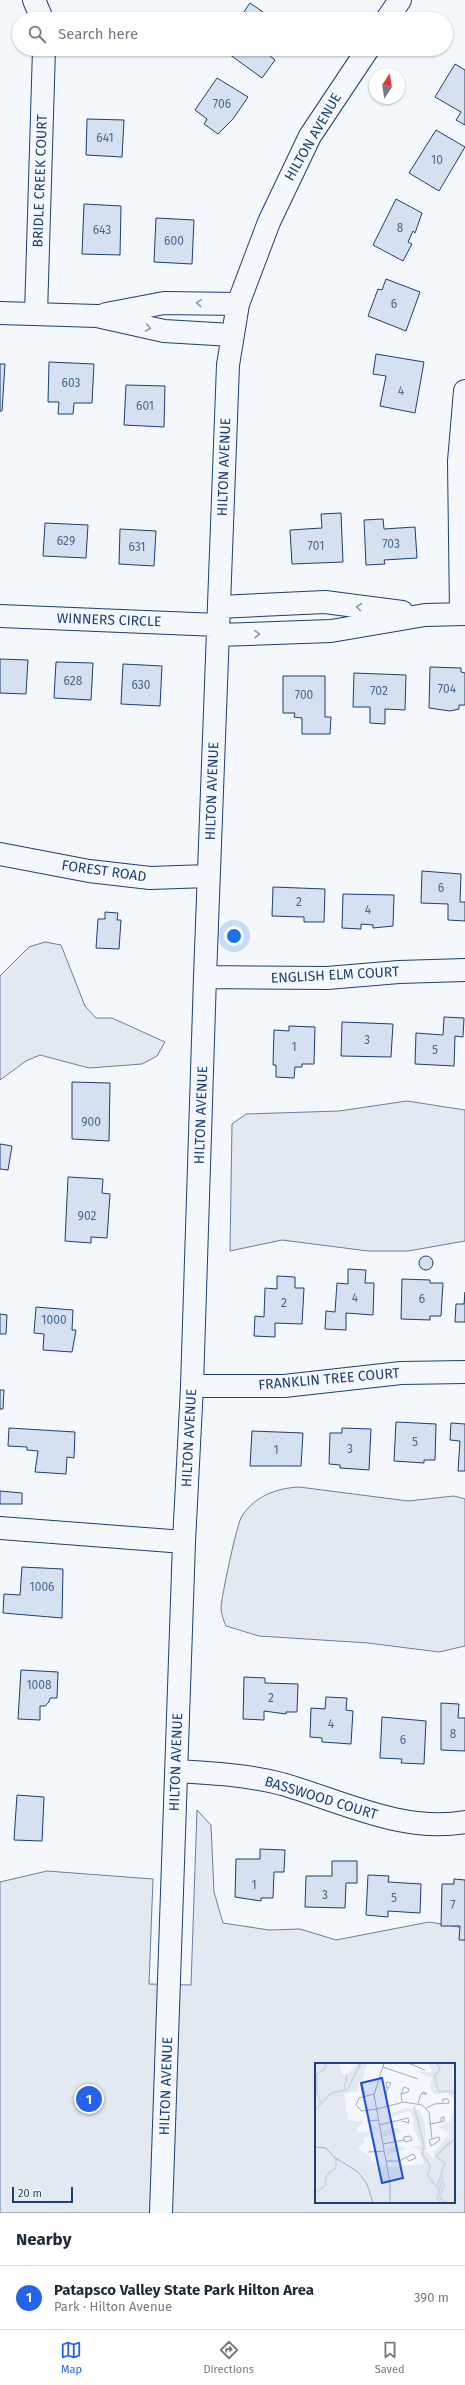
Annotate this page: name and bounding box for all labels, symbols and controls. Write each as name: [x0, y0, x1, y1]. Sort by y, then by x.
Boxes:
search box: [12, 12, 453, 56]
icon: search: [26, 23, 48, 45]
text: Search here: [58, 25, 138, 43]
north arrow: [369, 68, 405, 104]
street label: HILTON AVENUE: [281, 90, 345, 184]
house number: 706: [213, 97, 231, 111]
street label: BRIDLE CREEK COURT: [29, 113, 51, 248]
house number: 641: [96, 131, 114, 145]
house number: 10: [431, 153, 443, 167]
house number: 8: [397, 221, 404, 235]
house number: 643: [93, 223, 111, 237]
house number: 600: [164, 234, 184, 248]
house number: 6: [391, 297, 397, 311]
one-way arrow: [196, 299, 202, 307]
one-way arrow: [145, 323, 152, 331]
house number: 603: [62, 376, 80, 390]
house number: 4: [398, 384, 405, 398]
house number: 601: [136, 399, 154, 413]
street label: HILTON AVENUE: [214, 417, 234, 517]
house number: 629: [57, 534, 75, 548]
house number: 703: [382, 537, 400, 551]
house number: 701: [308, 539, 324, 553]
house number: 631: [128, 540, 146, 554]
one-way arrow: [356, 602, 362, 611]
street label: WINNERS CIRCLE: [56, 610, 162, 630]
one-way arrow: [254, 629, 260, 638]
house number: 628: [64, 674, 83, 688]
house number: 630: [132, 678, 151, 692]
house number: 704: [438, 682, 457, 696]
house number: 702: [370, 684, 388, 698]
house number: 700: [295, 688, 314, 702]
street label: HILTON AVENUE: [202, 741, 222, 841]
street label: FOREST ROAD: [61, 857, 147, 885]
house number: 6: [438, 881, 444, 895]
house number: 2: [296, 895, 302, 909]
house number: 4: [365, 903, 372, 917]
your location: [224, 926, 244, 946]
street label: ENGLISH ELM COURT: [270, 963, 400, 987]
house number: 3: [364, 1033, 370, 1047]
house number: 1: [291, 1040, 297, 1054]
house number: 5: [432, 1043, 438, 1057]
street label: HILTON AVENUE: [191, 1065, 211, 1165]
house number: 900: [81, 1115, 101, 1129]
house number: 902: [78, 1209, 96, 1223]
house number: 4: [352, 1291, 359, 1305]
house number: 6: [419, 1292, 425, 1306]
house number: 2: [281, 1296, 287, 1310]
house number: 1000: [41, 1313, 67, 1327]
street label: FRANKLIN TREE COURT: [258, 1364, 401, 1394]
street label: HILTON AVENUE: [178, 1388, 200, 1488]
house number: 5: [412, 1435, 418, 1449]
house number: 3: [347, 1442, 353, 1456]
house number: 1: [273, 1443, 279, 1457]
house number: 1006: [30, 1580, 54, 1594]
house number: 1008: [26, 1678, 52, 1692]
house number: 2: [268, 1691, 274, 1705]
street label: HILTON AVENUE: [166, 1712, 186, 1812]
house number: 4: [328, 1717, 335, 1731]
house number: 8: [450, 1727, 457, 1741]
house number: 6: [400, 1733, 406, 1747]
street label: BASSWOOD COURT: [263, 1773, 380, 1823]
house number: 1: [251, 1878, 257, 1892]
house number: 3: [322, 1888, 328, 1902]
house number: 5: [391, 1891, 397, 1905]
house number: 7: [450, 1898, 456, 1912]
street label: HILTON AVENUE: [156, 2036, 176, 2136]
inset map: [315, 2063, 455, 2203]
pin: 1: [76, 2084, 102, 2114]
scale bar: [12, 2185, 73, 2204]
text: 20 m: [18, 2187, 42, 2200]
text: Nearby: [16, 2229, 71, 2250]
text: Patapsco Valley State Park Hilton Area: [54, 2281, 314, 2299]
text: 1: [26, 2290, 32, 2305]
text: 390 m: [414, 2290, 449, 2305]
text: Park · Hilton Avenue: [54, 2299, 172, 2314]
tab: Map: [60, 2339, 82, 2376]
tab: Directions: [203, 2339, 254, 2376]
tab: Saved: [375, 2339, 405, 2376]

